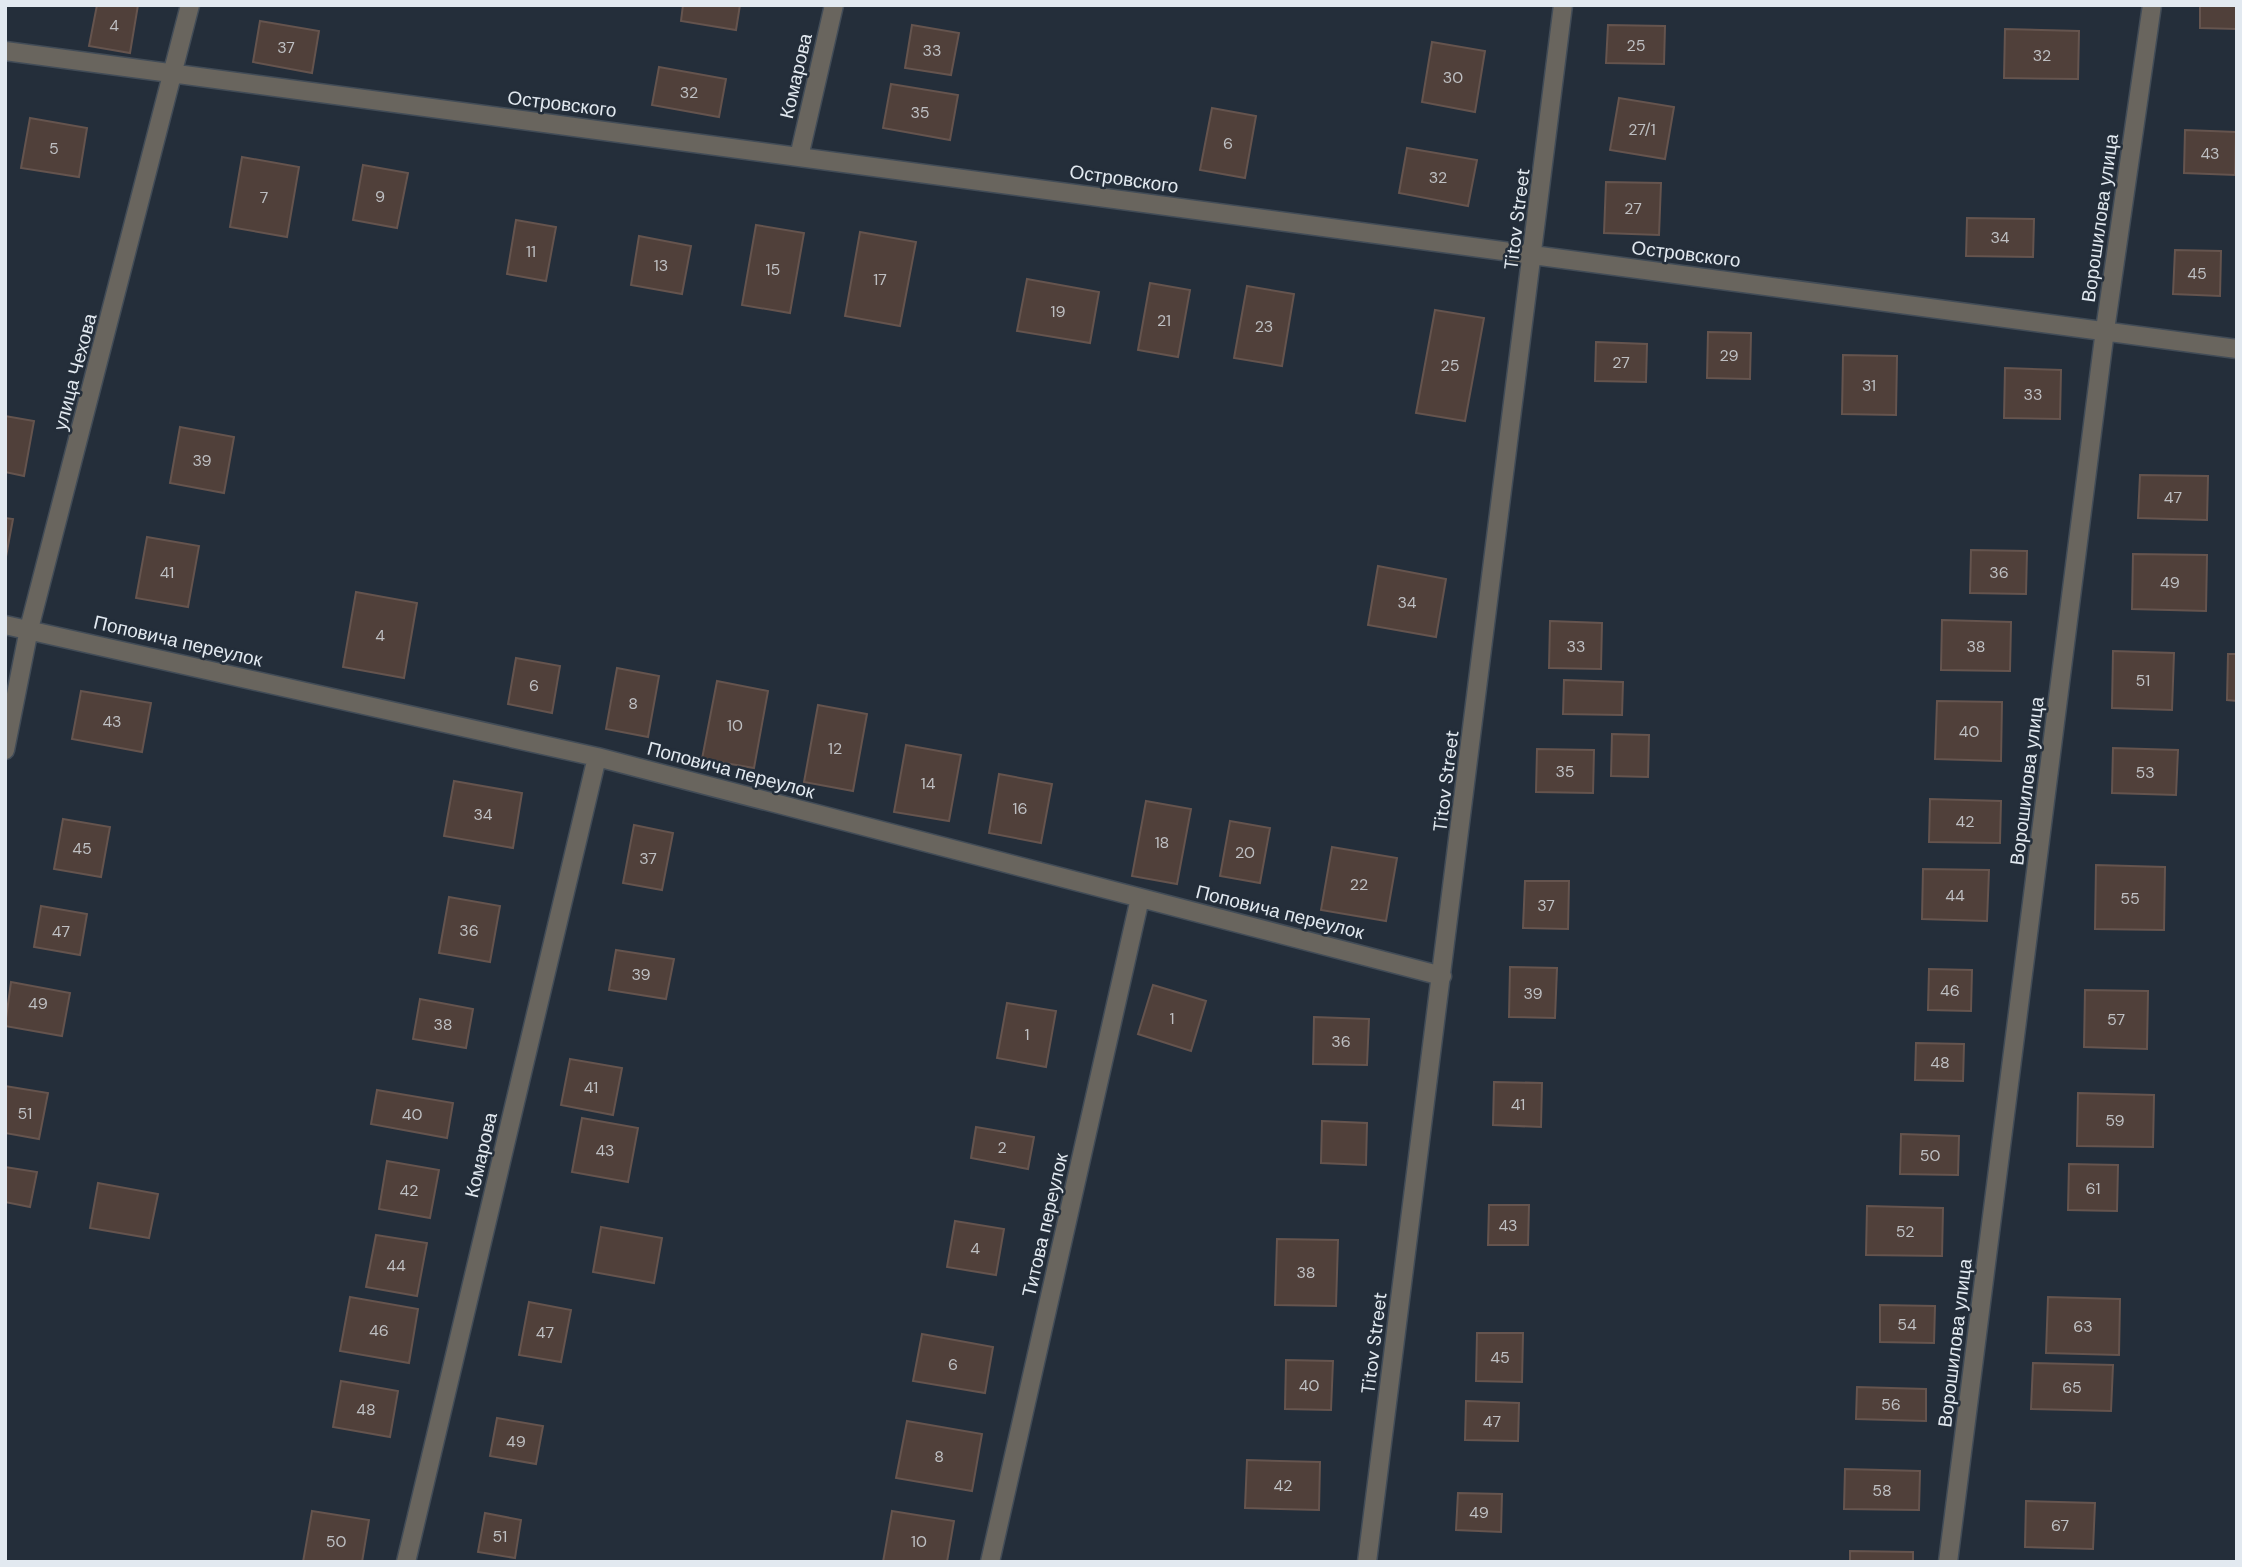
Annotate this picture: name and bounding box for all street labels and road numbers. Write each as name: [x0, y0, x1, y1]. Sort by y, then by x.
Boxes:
street label: Комарова: [774, 30, 818, 121]
street label: Островского: [506, 85, 618, 123]
street label: Ворошилова улица: [2076, 132, 2124, 304]
street label: Островского: [1068, 159, 1180, 199]
street label: Titov Street: [1498, 167, 1536, 271]
street label: Островского: [1630, 235, 1742, 273]
street label: улица Чехова: [47, 310, 103, 433]
street label: Поповича переулок: [91, 609, 265, 673]
street label: Ворошилова улица: [2004, 695, 2050, 867]
street label: Titov Street: [1427, 729, 1465, 833]
street label: Поповича переулок: [645, 736, 818, 805]
street label: Поповича переулок: [1193, 879, 1367, 945]
street label: Комарова: [459, 1109, 503, 1200]
street label: Титова переулок: [1016, 1150, 1074, 1299]
street label: Ворошилова улица: [1932, 1257, 1978, 1429]
street label: Titov Street: [1355, 1291, 1393, 1395]

